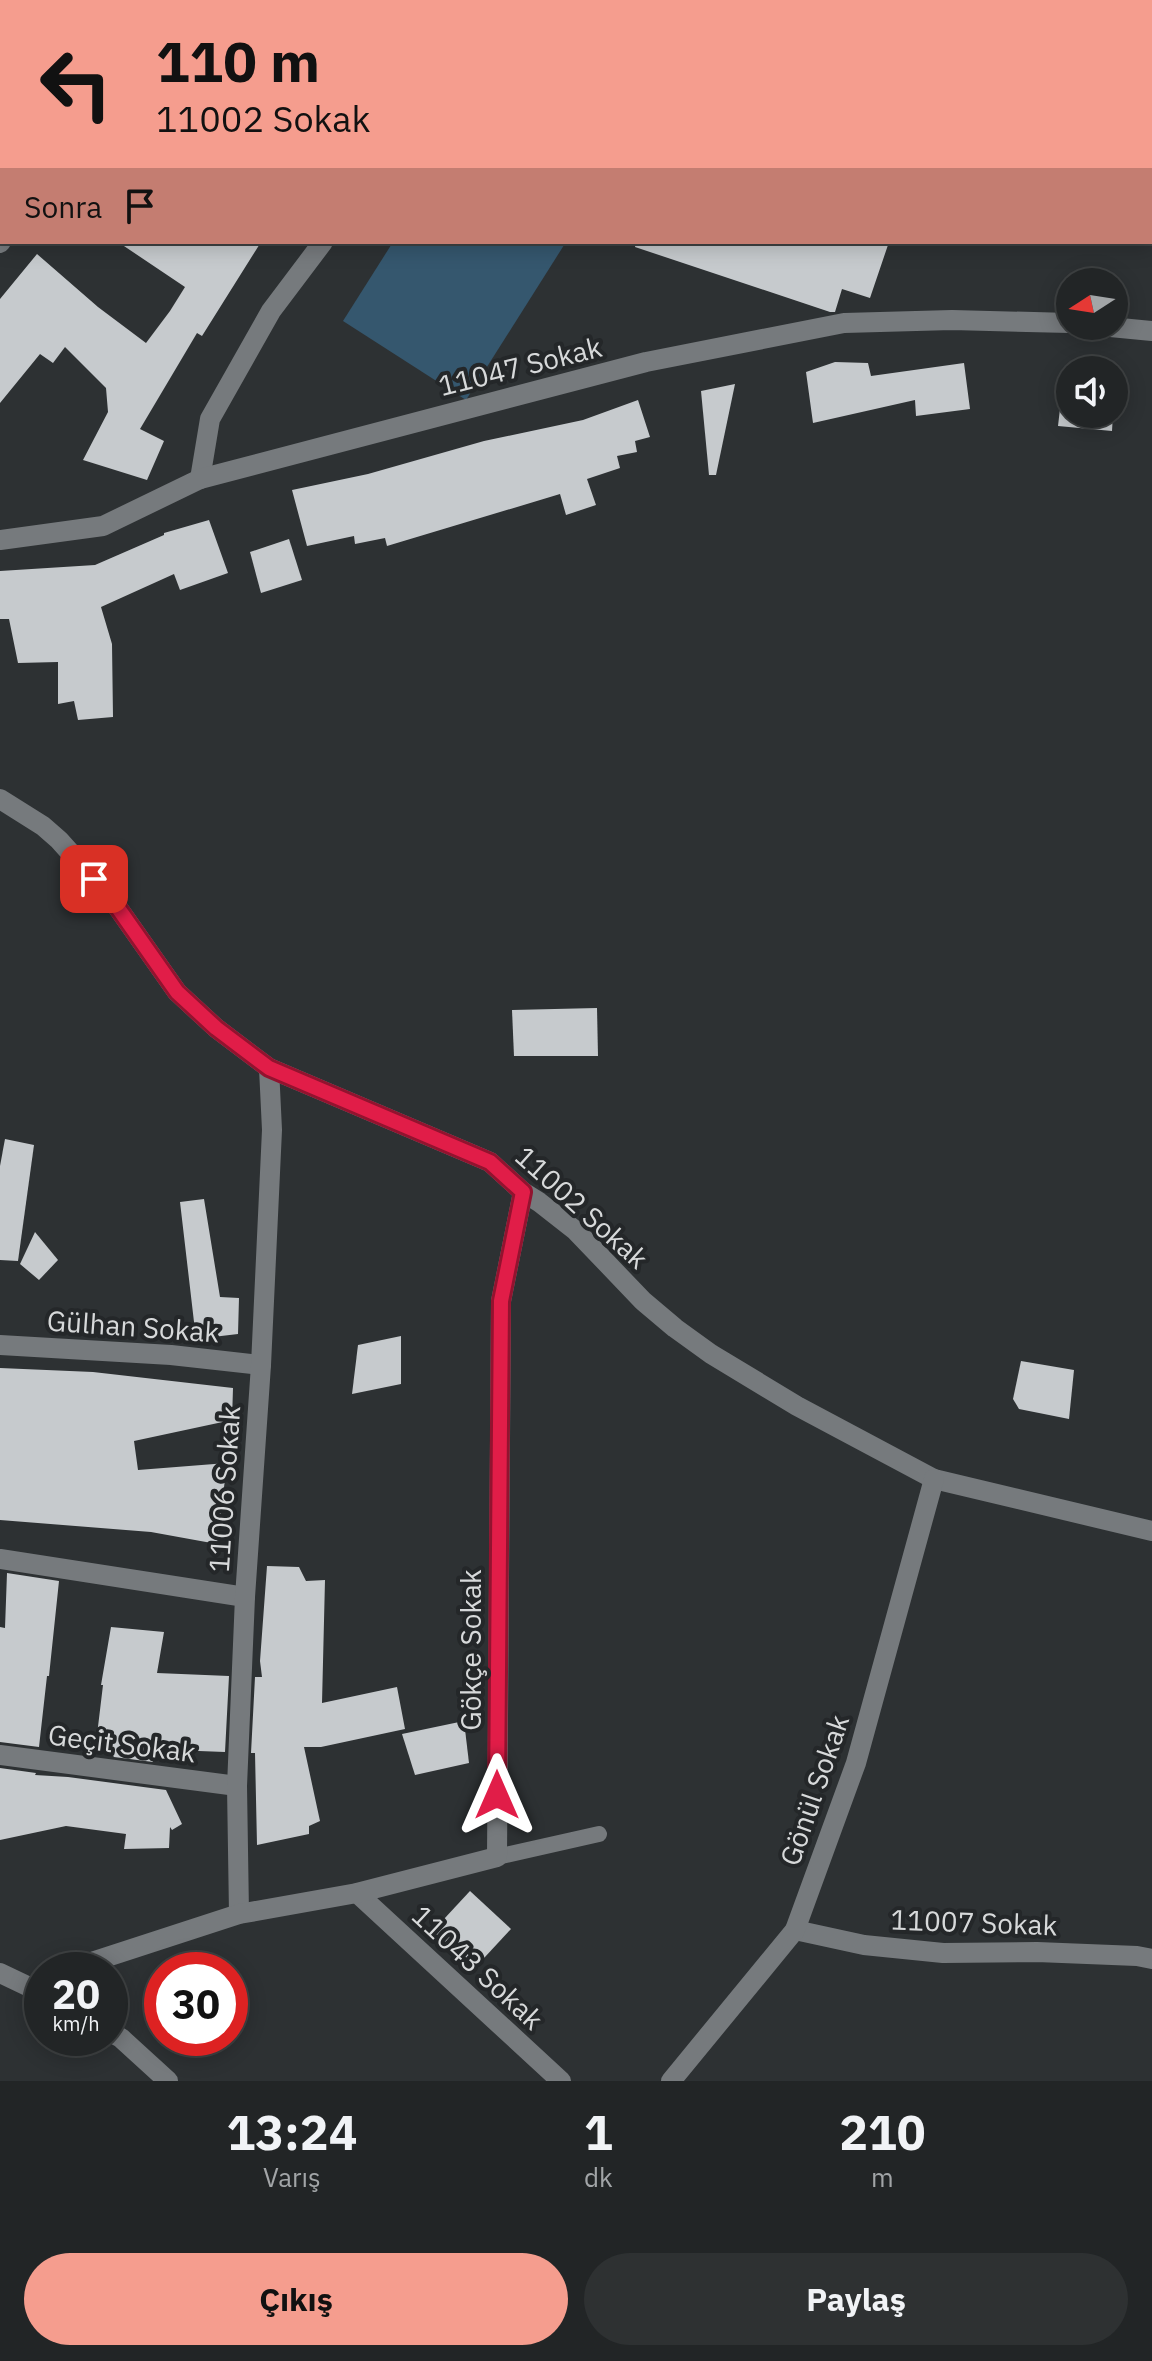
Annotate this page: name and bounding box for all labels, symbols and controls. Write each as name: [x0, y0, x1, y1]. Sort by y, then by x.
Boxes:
text: 110 m: [156, 25, 320, 97]
icon: left: [24, 32, 128, 136]
text: 11002 Sokak: [156, 95, 371, 142]
icon: arrive: [118, 184, 162, 228]
text: Sonra: [24, 187, 102, 226]
north arrow: [1056, 268, 1128, 340]
map controls: [1056, 268, 1128, 428]
street label: 11047 Sokak: [435, 328, 606, 404]
button: sound: [1056, 356, 1128, 428]
pin: [60, 845, 128, 913]
icon: arrive: [72, 857, 116, 901]
street label: 11002 Sokak: [508, 1137, 657, 1277]
street label: Gülhan Sokak: [46, 1302, 221, 1350]
street label: 11006 Sokak: [200, 1404, 248, 1574]
street label: Gökçe Sokak: [452, 1569, 489, 1731]
street label: Gönül Sokak: [771, 1709, 857, 1870]
street label: Geçit Sokak: [46, 1716, 198, 1770]
position arrow: [455, 1753, 539, 1837]
street label: 11043 Sokak: [404, 1897, 552, 2038]
street label: 11007 Sokak: [890, 1901, 1058, 1943]
speed limit sign: 30: [144, 1952, 248, 2056]
text: 20: [52, 1968, 100, 2020]
text: km/h: [52, 2010, 100, 2037]
text: 13:24: [226, 2101, 357, 2163]
text: 1: [584, 2101, 613, 2163]
text: 210: [839, 2101, 926, 2163]
text: Varış: [263, 2160, 321, 2194]
text: dk: [584, 2160, 613, 2194]
text: m: [871, 2160, 894, 2194]
button: Çıkış: [24, 2253, 568, 2345]
button: Paylaş: [584, 2253, 1128, 2345]

